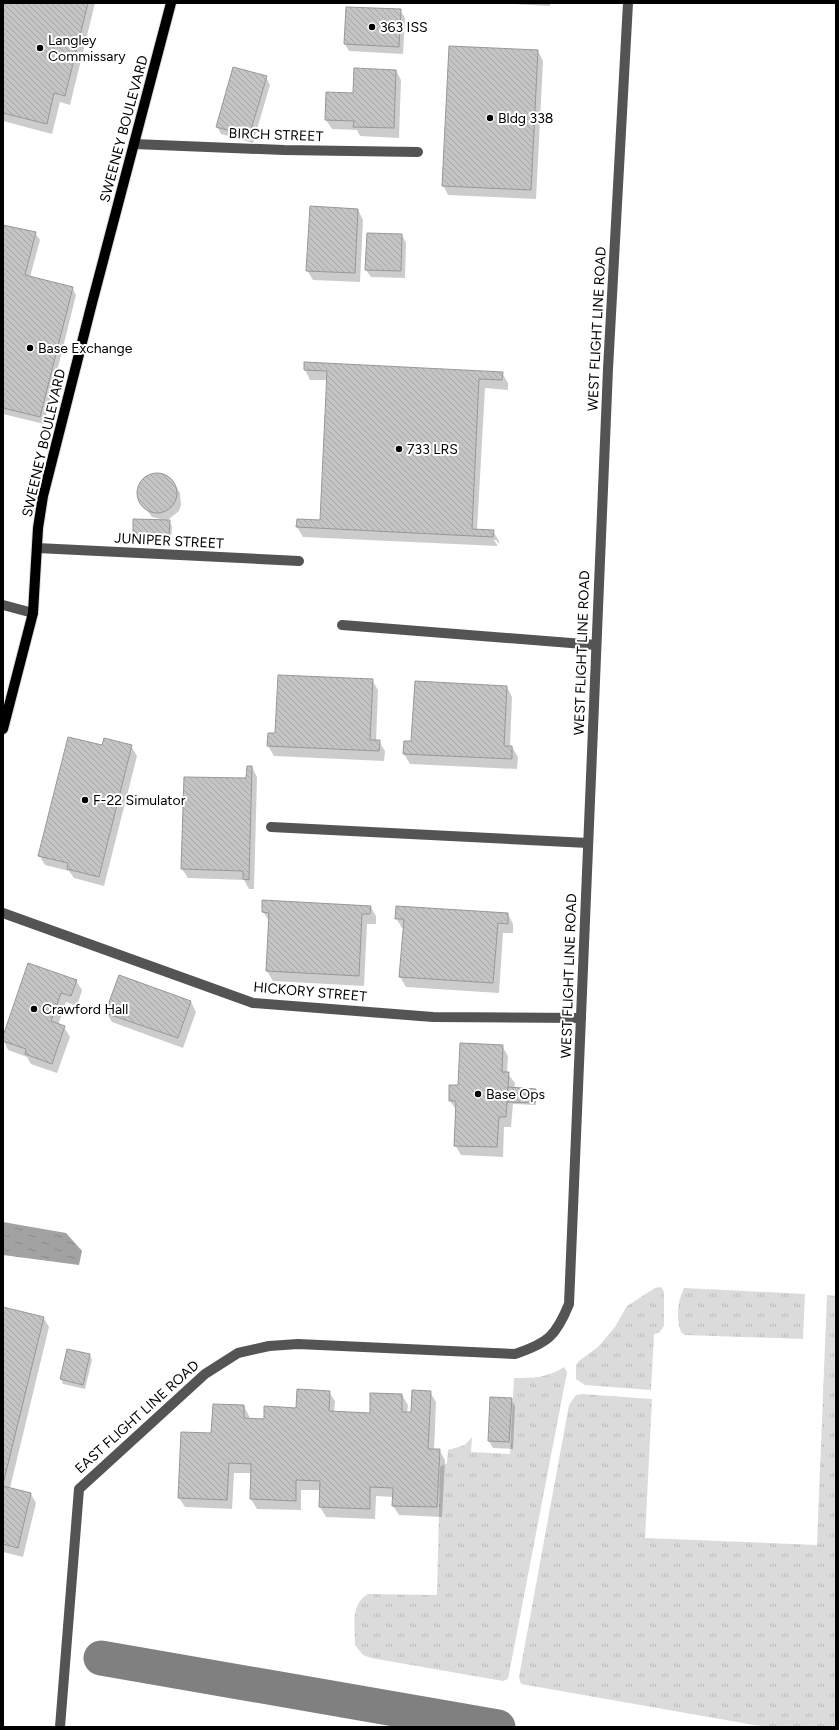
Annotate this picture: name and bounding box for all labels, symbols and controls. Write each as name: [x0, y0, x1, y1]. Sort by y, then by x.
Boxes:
place label: 363 ISS: [380, 19, 428, 36]
marker: 363 ISS: [367, 22, 377, 32]
place label: Langley Commissary: [48, 32, 126, 65]
marker: Langley Commissary: [35, 43, 45, 53]
street label: SWEENEY BOULEVARD: [96, 54, 152, 204]
place label: Bldg 338: [498, 110, 553, 127]
marker: Bldg 338: [485, 113, 495, 123]
street label: BIRCH STREET: [228, 125, 324, 145]
street label: WEST FLIGHT LINE ROAD: [584, 246, 610, 412]
place label: Base Exchange: [38, 340, 133, 357]
marker: Base Exchange: [25, 343, 35, 353]
street label: SWEENEY BOULEVARD: [19, 367, 69, 519]
place label: 733 LRS: [407, 441, 458, 458]
marker: 733 LRS: [394, 444, 404, 454]
street label: JUNIPER STREET: [114, 530, 225, 552]
street label: WEST FLIGHT LINE ROAD: [571, 570, 593, 736]
place label: F-22 Simulator: [93, 792, 186, 809]
marker: F-22 Simulator: [80, 795, 90, 805]
street label: WEST FLIGHT LINE ROAD: [558, 893, 580, 1059]
street label: HICKORY STREET: [253, 979, 368, 1005]
place label: Crawford Hall: [42, 1001, 128, 1018]
marker: Crawford Hall: [29, 1004, 39, 1014]
place label: Base Ops: [486, 1086, 545, 1103]
marker: Base Ops: [473, 1089, 483, 1099]
street label: EAST FLIGHT LINE ROAD: [72, 1357, 202, 1477]

